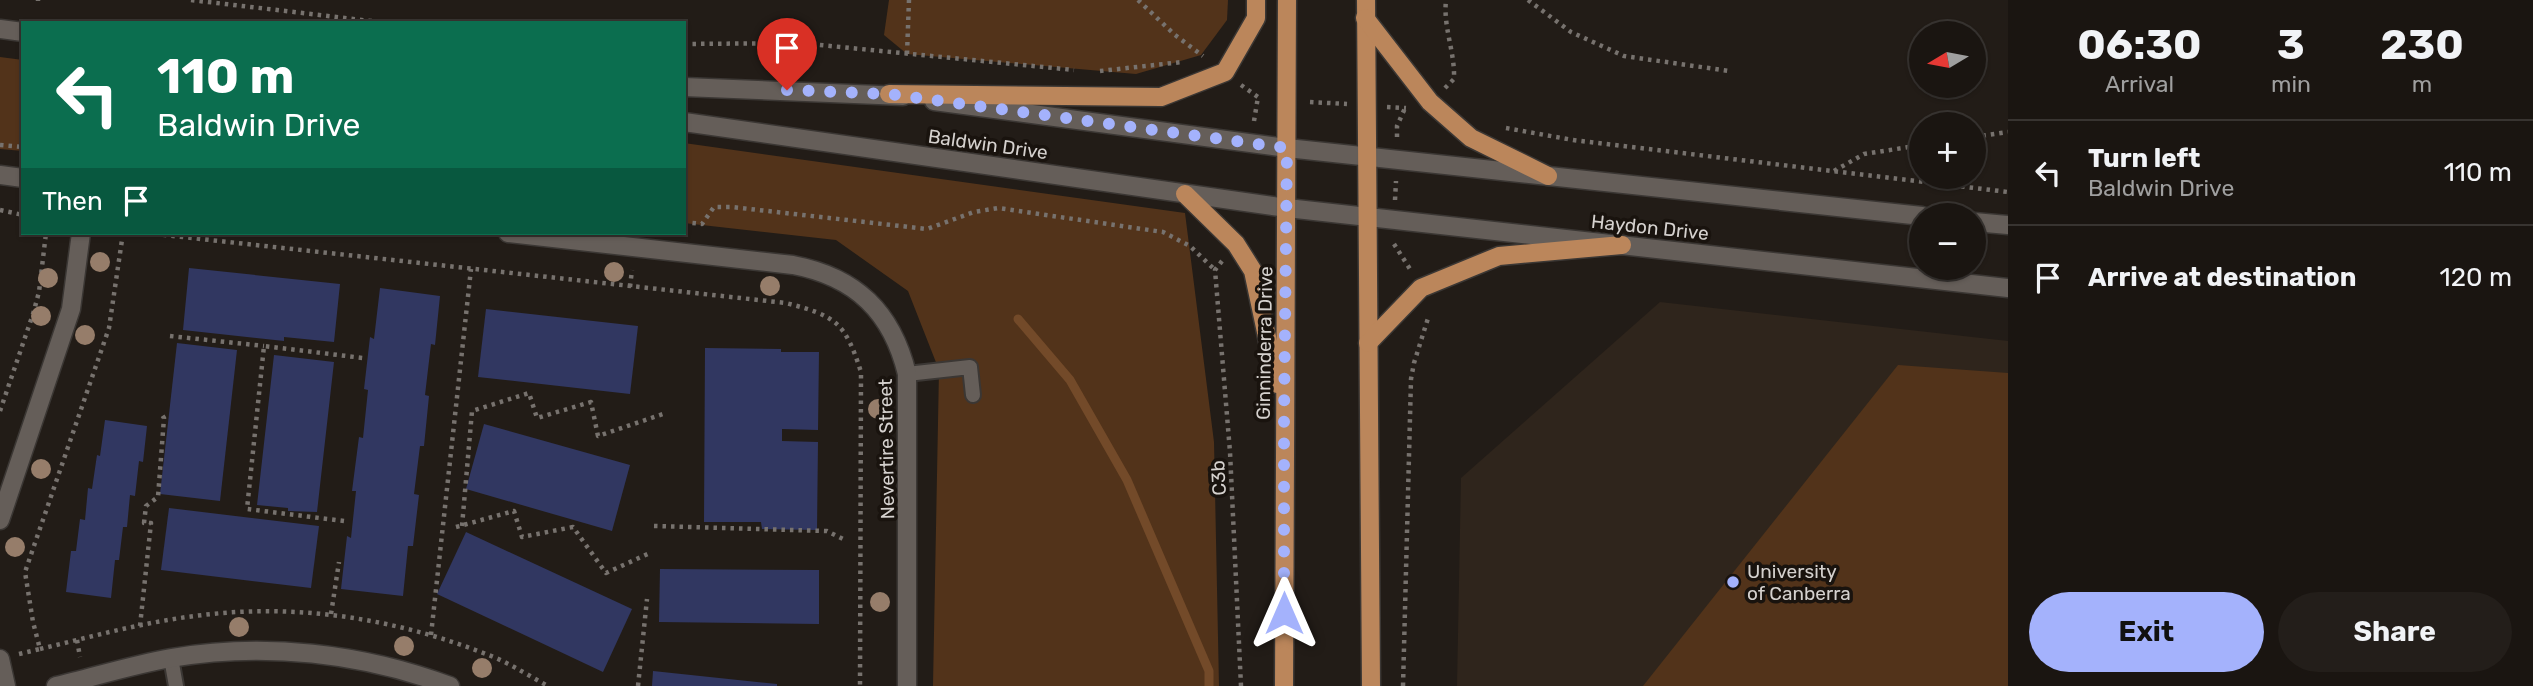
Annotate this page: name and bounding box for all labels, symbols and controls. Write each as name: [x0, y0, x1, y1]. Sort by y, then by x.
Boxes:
pin: [757, 18, 817, 90]
text: 06:30: [2077, 20, 2202, 70]
text: 3: [2277, 20, 2305, 70]
text: 230: [2380, 20, 2464, 70]
north arrow: [1909, 21, 1986, 98]
map controls: [1909, 21, 1986, 280]
icon: arrive: [768, 29, 806, 67]
text: 110 m: [157, 47, 294, 105]
icon: left: [42, 49, 133, 140]
text: Arrival: [2105, 70, 2174, 98]
text: min: [2271, 70, 2311, 98]
text: m: [2412, 70, 2432, 98]
text: Baldwin Drive: [157, 106, 361, 144]
button: +: [1909, 112, 1986, 189]
street label: Baldwin Drive: [926, 125, 1049, 164]
text: Turn left: [2088, 143, 2200, 174]
icon: left: [2029, 154, 2067, 192]
text: 110 m: [2444, 157, 2512, 188]
text: Baldwin Drive: [2088, 174, 2234, 202]
icon: arrive: [117, 182, 155, 220]
text: Then: [42, 186, 103, 217]
button: −: [1909, 203, 1986, 280]
street label: Haydon Drive: [1590, 210, 1710, 245]
icon: arrive: [2029, 259, 2067, 297]
text: Arrive at destination: [2088, 262, 2356, 293]
text: 120 m: [2440, 262, 2512, 293]
street label: Ginninderra Drive: [1252, 266, 1277, 420]
street label: Nevertire Street: [874, 378, 899, 520]
street label: C3b: [1206, 460, 1231, 496]
place label: University of Canberra: [1747, 560, 1851, 605]
marker: University of Canberra: [1725, 574, 1741, 590]
position arrow: [1247, 576, 1321, 650]
button: Exit: [2029, 592, 2264, 672]
button: Share: [2278, 592, 2512, 672]

